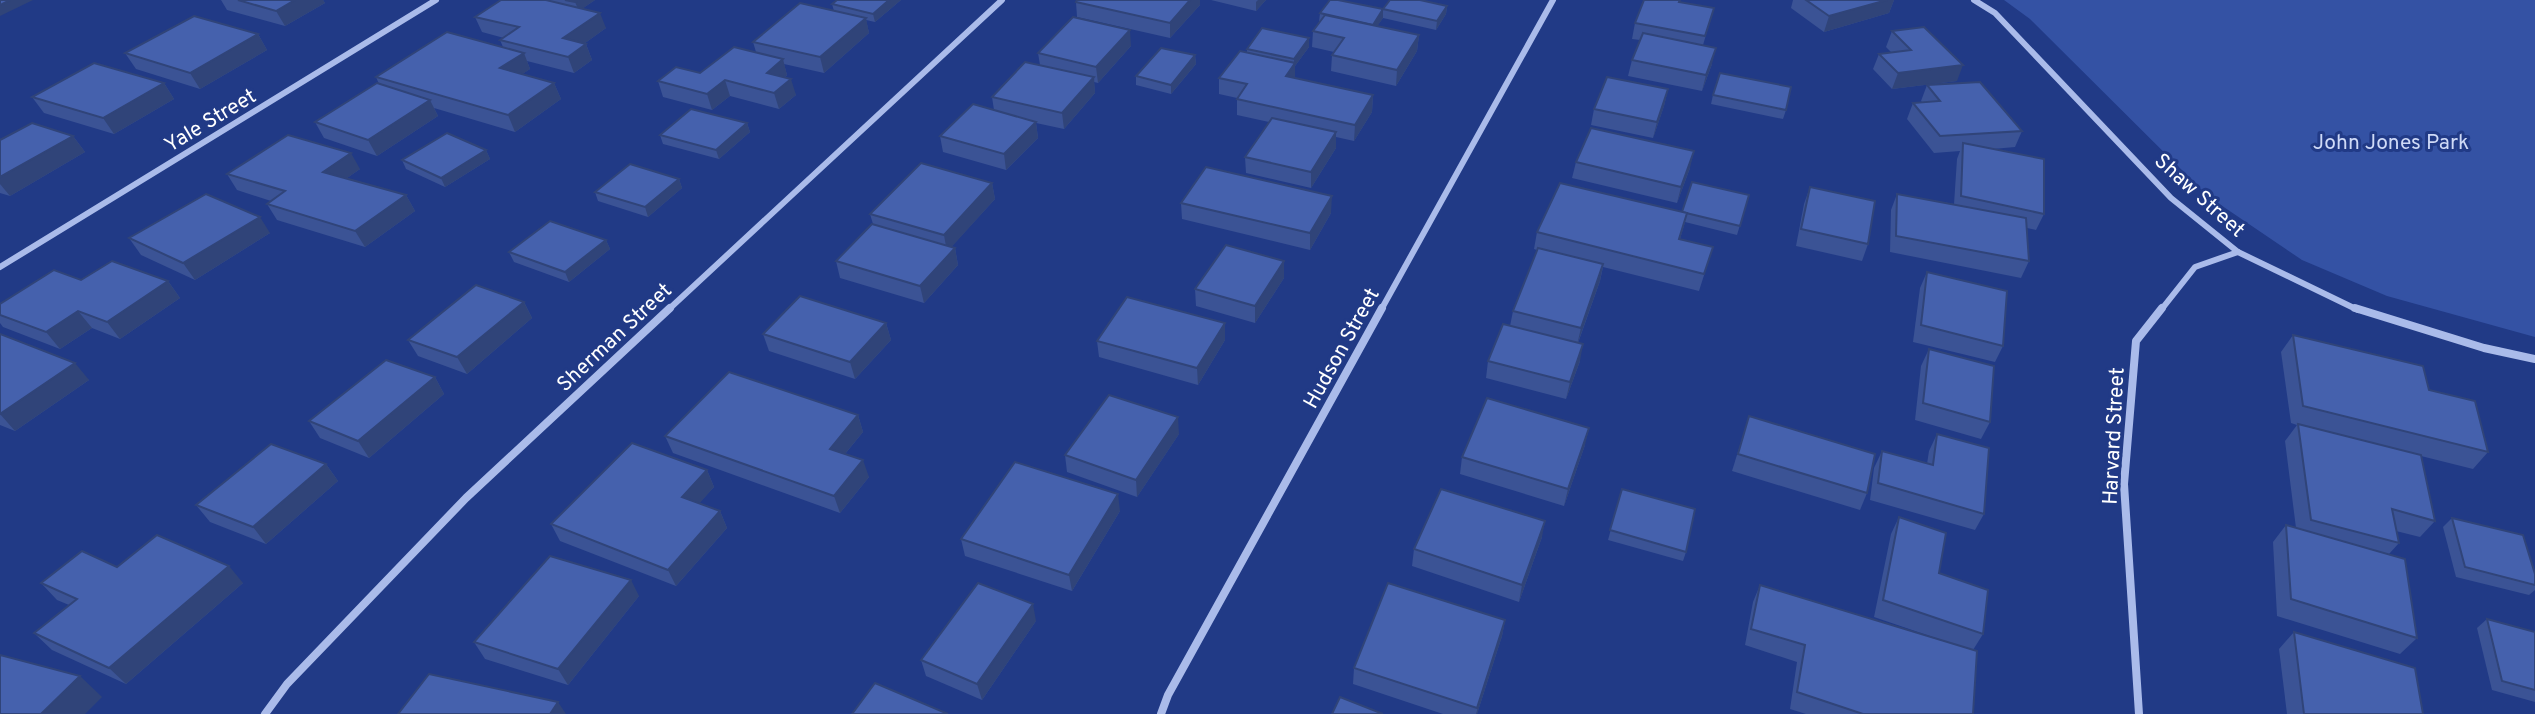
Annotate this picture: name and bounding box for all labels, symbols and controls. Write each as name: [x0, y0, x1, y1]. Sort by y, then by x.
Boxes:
street label: Yale Street: [160, 83, 262, 159]
park label: John Jones Park: [2313, 130, 2469, 157]
street label: Shaw Street: [2148, 148, 2250, 244]
street label: Sherman Street: [552, 278, 678, 398]
street label: Hudson Street: [1298, 284, 1387, 414]
street label: Harvard Street: [2097, 367, 2132, 505]

